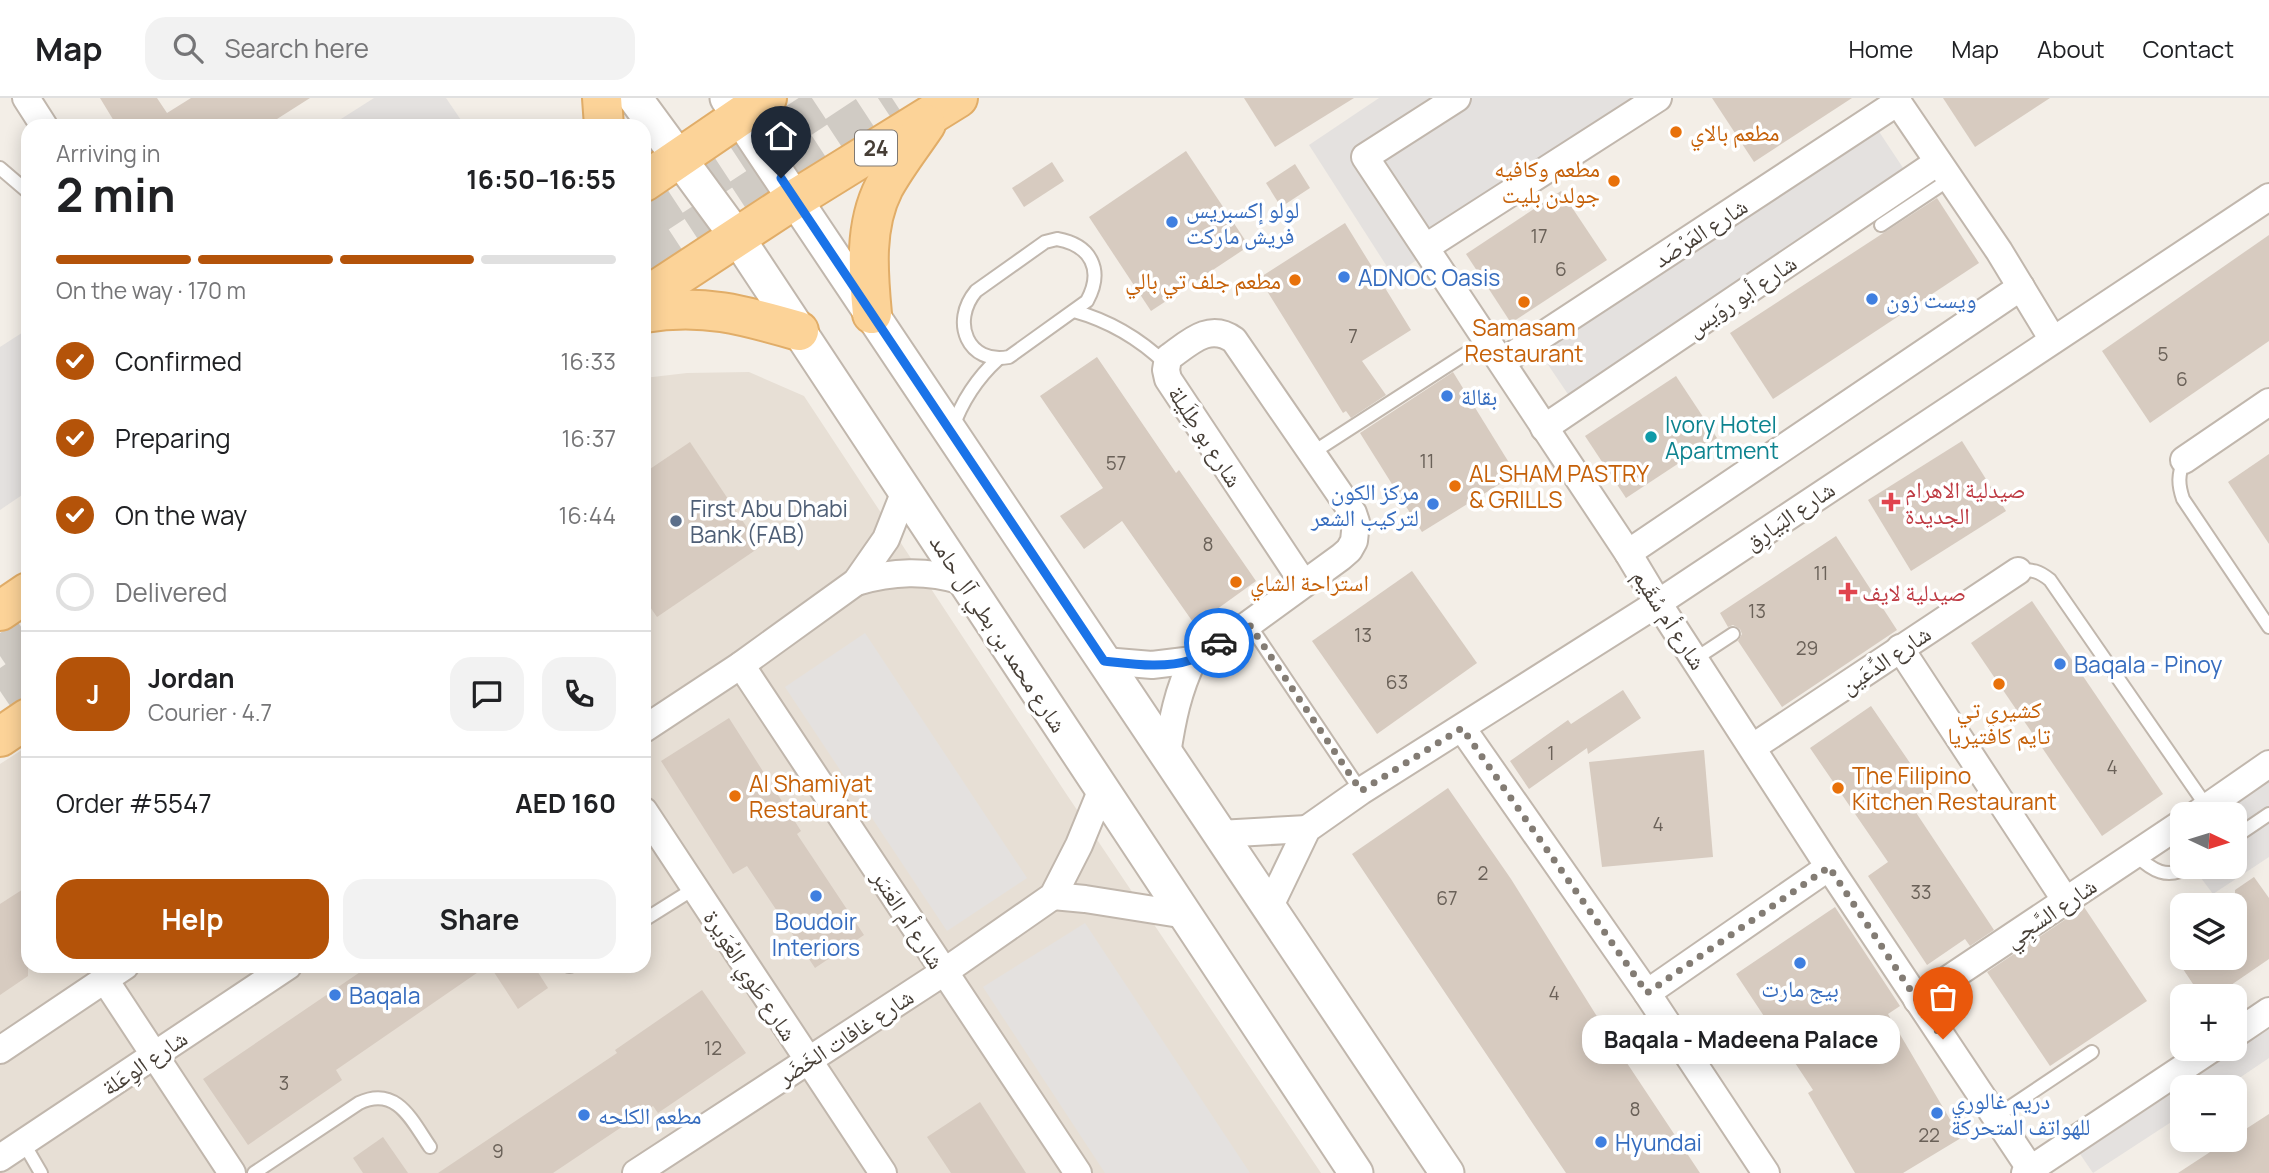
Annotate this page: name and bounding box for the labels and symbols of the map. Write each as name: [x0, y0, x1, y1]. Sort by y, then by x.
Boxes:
pin: [751, 106, 811, 178]
place label: مطعم بالاي: [1690, 116, 1780, 152]
marker: مطعم بالاي: [1668, 124, 1684, 140]
road number: 24: [855, 130, 897, 166]
place label: مطعم وكافيه جولدن بليت: [1494, 152, 1600, 210]
marker: مطعم وكافيه جولدن بليت: [1606, 173, 1622, 189]
street label: شارع المَرْصَد: [1647, 190, 1753, 274]
place label: لولو إكسبريس فريش ماركت: [1186, 193, 1299, 251]
marker: لولو إكسبريس فريش ماركت: [1164, 214, 1180, 230]
house number: 17: [1531, 223, 1547, 249]
street label: شارع أبو روَيس: [1680, 246, 1802, 344]
house number: 6: [1555, 256, 1567, 282]
place label: ADNOC Oasis: [1358, 261, 1500, 293]
place label: مطعم جلف تي بالي: [1125, 264, 1281, 300]
marker: ADNOC Oasis: [1336, 269, 1352, 285]
marker: مطعم جلف تي بالي: [1287, 272, 1303, 288]
place label: ويست زون: [1886, 283, 1976, 315]
marker: ويست زون: [1864, 291, 1880, 307]
marker: Samasam Restaurant: [1516, 294, 1532, 310]
place label: Samasam Restaurant: [1464, 311, 1584, 369]
house number: 7: [1348, 323, 1358, 349]
house number: 5: [2158, 341, 2169, 367]
house number: 6: [2176, 366, 2188, 392]
street label: شارع بو طِلَيلة: [1161, 379, 1251, 493]
place label: بقالة: [1461, 380, 1497, 412]
marker: بقالة: [1439, 388, 1455, 404]
place label: Ivory Hotel Apartment: [1665, 408, 1779, 466]
marker: Ivory Hotel Apartment: [1643, 429, 1659, 445]
house number: 11: [1420, 448, 1434, 474]
house number: 57: [1106, 450, 1126, 476]
place label: AL SHAM PASTRY & GRILLS: [1469, 457, 1649, 515]
street label: شارع البَيارِق: [1737, 473, 1842, 559]
place label: صيدلية الاهرام الجديدة: [1905, 473, 2026, 531]
place label: مركز الكون لتركيب الشعر: [1310, 475, 1419, 533]
marker: AL SHAM PASTRY & GRILLS: [1447, 478, 1463, 494]
place label: First Abu Dhabi Bank (FAB): [690, 492, 848, 550]
marker: صيدلية الاهرام الجديدة: [1883, 494, 1899, 510]
marker: مركز الكون لتركيب الشعر: [1425, 496, 1441, 512]
marker: First Abu Dhabi Bank (FAB): [668, 513, 684, 529]
street label: شارع محمد بن بطي آل حامد: [920, 528, 1075, 740]
house number: 8: [1202, 531, 1214, 557]
house number: 11: [1814, 560, 1828, 586]
street label: شارع أم سُقَيم: [1625, 562, 1714, 676]
place label: استراحة الشاي: [1250, 566, 1369, 602]
marker: استراحة الشاي: [1228, 574, 1244, 590]
place label: صيدلية لايف: [1862, 576, 1966, 608]
marker: صيدلية لايف: [1840, 584, 1856, 600]
house number: 13: [1748, 598, 1766, 624]
courier: [1184, 608, 1254, 678]
street label: شارع الدِّعَين: [1833, 617, 1937, 701]
house number: 13: [1354, 622, 1372, 648]
house number: 29: [1796, 635, 1818, 661]
place label: Baqala - Pinoy: [2074, 648, 2222, 680]
marker: Baqala - Pinoy: [2052, 656, 2068, 672]
house number: 63: [1386, 669, 1408, 695]
marker: كشيري تي تايم كافتيريا: [1991, 676, 2007, 692]
place label: كشيري تي تايم كافتيريا: [1948, 693, 2051, 752]
house number: 1: [1547, 740, 1555, 766]
house number: 4: [2106, 754, 2118, 780]
place label: The Filipino Kitchen Restaurant: [1852, 759, 2057, 817]
place label: Al Shamiyat Restaurant: [749, 767, 873, 825]
marker: The Filipino Kitchen Restaurant: [1830, 780, 1846, 796]
marker: Al Shamiyat Restaurant: [727, 788, 743, 804]
north arrow: [2170, 802, 2247, 878]
house number: 4: [1652, 811, 1664, 837]
house number: 2: [1478, 860, 1488, 886]
street label: شارع أم العَنبَر: [864, 862, 953, 975]
street label: شارع السَّجِي: [1998, 869, 2105, 958]
house number: 33: [1910, 879, 1932, 905]
house number: 67: [1436, 885, 1458, 911]
marker: Boudoir Interiors: [808, 888, 824, 904]
street label: شارع طَوِي العُوَيرة: [693, 903, 805, 1049]
place label: Boudoir Interiors: [772, 905, 860, 963]
marker: بيج مارت: [1792, 955, 1808, 971]
pin: [1913, 967, 1973, 1039]
place label: بيج مارت: [1761, 972, 1839, 1004]
place label: Baqala: [349, 979, 420, 1011]
street label: شارع غافات الخَضَر: [770, 980, 919, 1093]
house number: 4: [1548, 980, 1560, 1006]
marker: Baqala: [327, 987, 343, 1003]
callout: Baqala - Madeena Palace: [1582, 1014, 1901, 1063]
street label: شارع الوِعَلة: [95, 1022, 194, 1104]
house number: 12: [704, 1035, 722, 1061]
house number: 3: [279, 1070, 289, 1096]
place label: دريم غالوري للهواتف المتحركة: [1951, 1084, 2090, 1142]
house number: 8: [1629, 1096, 1641, 1122]
place label: مطعم الكلحه: [598, 1099, 701, 1132]
marker: دريم غالوري للهواتف المتحركة: [1929, 1105, 1945, 1121]
marker: مطعم الكلحه: [576, 1107, 592, 1123]
house number: 22: [1918, 1122, 1940, 1148]
place label: Hyundai: [1615, 1126, 1702, 1158]
marker: Hyundai: [1593, 1134, 1609, 1150]
house number: 9: [492, 1138, 504, 1164]

